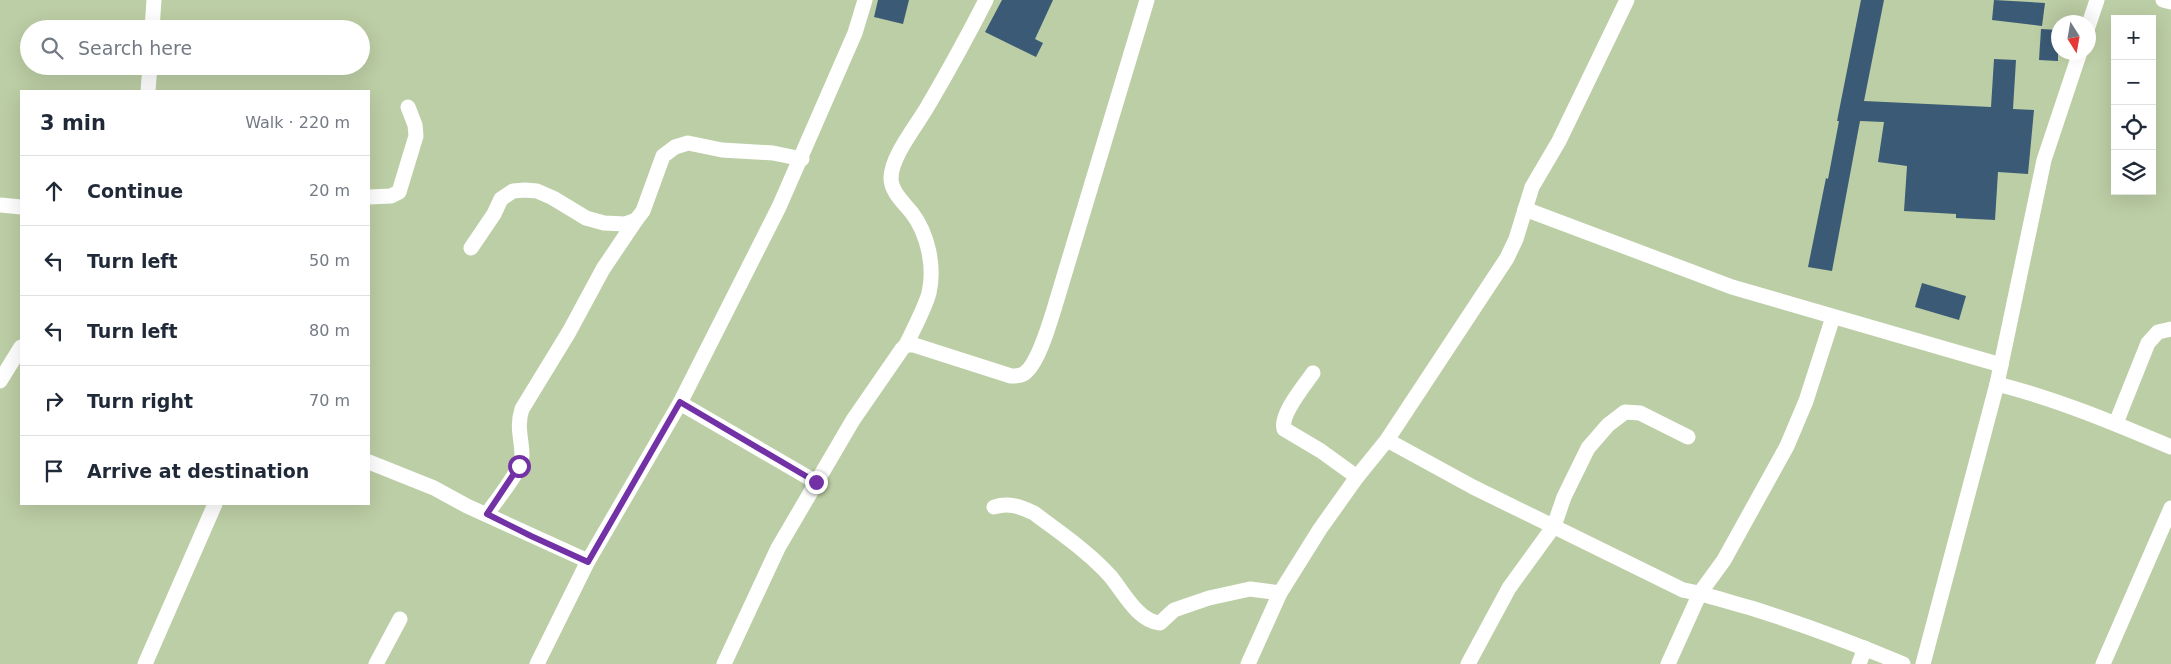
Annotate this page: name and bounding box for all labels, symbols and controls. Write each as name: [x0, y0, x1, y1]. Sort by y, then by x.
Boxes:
north arrow: [2051, 15, 2096, 60]
map controls: [2111, 15, 2156, 195]
button: +: [2111, 15, 2156, 60]
search box: [20, 20, 370, 75]
icon: search: [38, 34, 66, 62]
text: Search here: [78, 37, 192, 59]
button: −: [2111, 60, 2156, 105]
button: locate: [2111, 105, 2156, 150]
text: 3 min: [40, 111, 106, 135]
text: Walk · 220 m: [245, 113, 350, 132]
button: layers: [2111, 150, 2156, 195]
icon: ahead: [40, 177, 68, 205]
text: Continue: [87, 180, 183, 202]
text: 20 m: [309, 181, 350, 200]
icon: left: [40, 247, 68, 275]
text: Turn left: [87, 250, 178, 272]
text: 50 m: [309, 251, 350, 270]
icon: left: [40, 317, 68, 345]
text: Turn left: [87, 320, 178, 342]
text: 80 m: [309, 321, 350, 340]
icon: right: [40, 387, 68, 415]
text: Turn right: [87, 390, 193, 412]
text: 70 m: [309, 391, 350, 410]
route start: [508, 455, 531, 478]
icon: arrive: [40, 457, 68, 485]
text: Arrive at destination: [87, 460, 309, 482]
route end: [805, 471, 828, 494]

